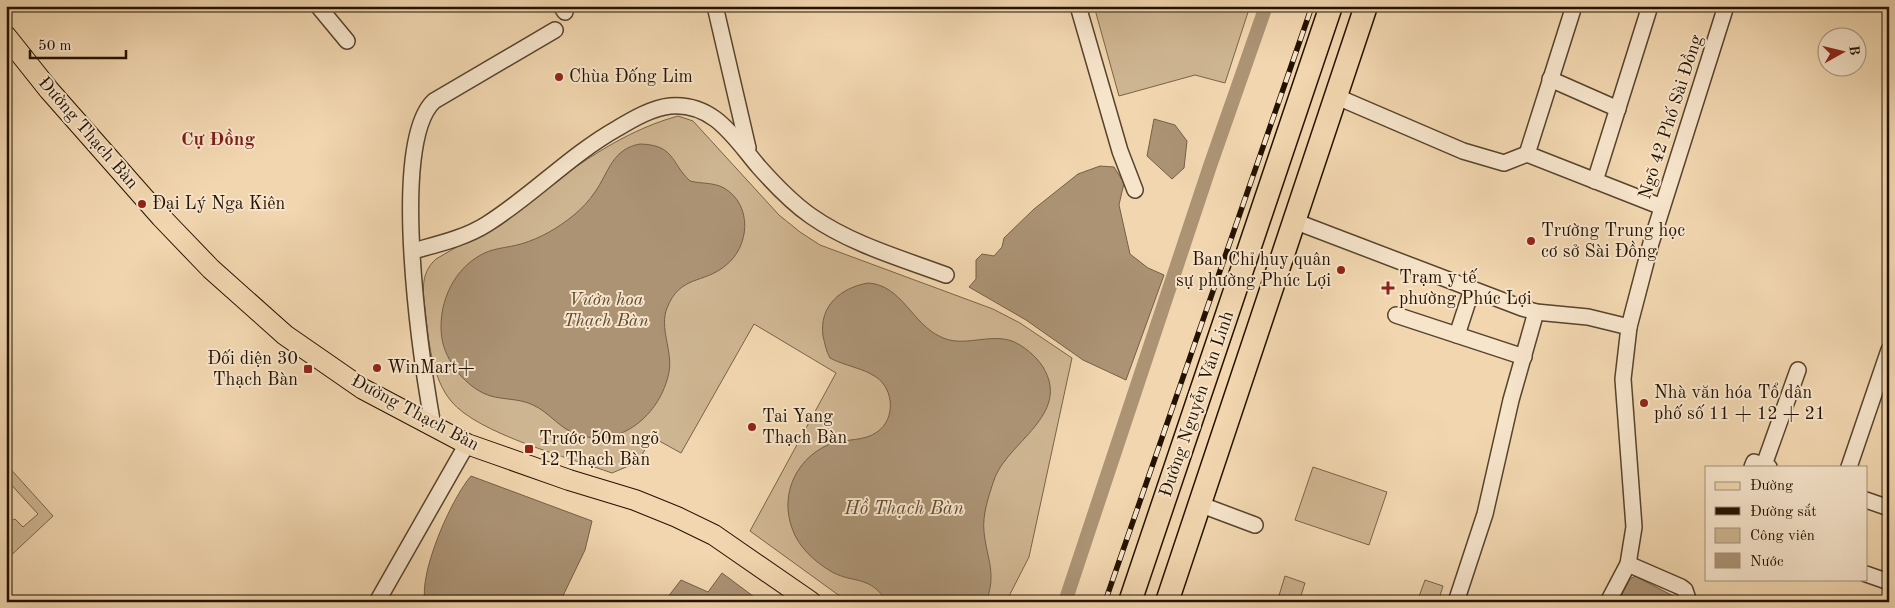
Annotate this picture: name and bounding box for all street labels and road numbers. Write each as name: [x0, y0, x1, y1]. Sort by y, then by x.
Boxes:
street label: Ngõ 42 Phố Sài Đồng: [1633, 31, 1706, 201]
street label: Đường Thạch Bàn: [35, 73, 142, 193]
street label: Đường Nguyễn Văn Linh: [1155, 308, 1237, 499]
street label: Đường Thạch Bàn: [348, 372, 482, 454]

